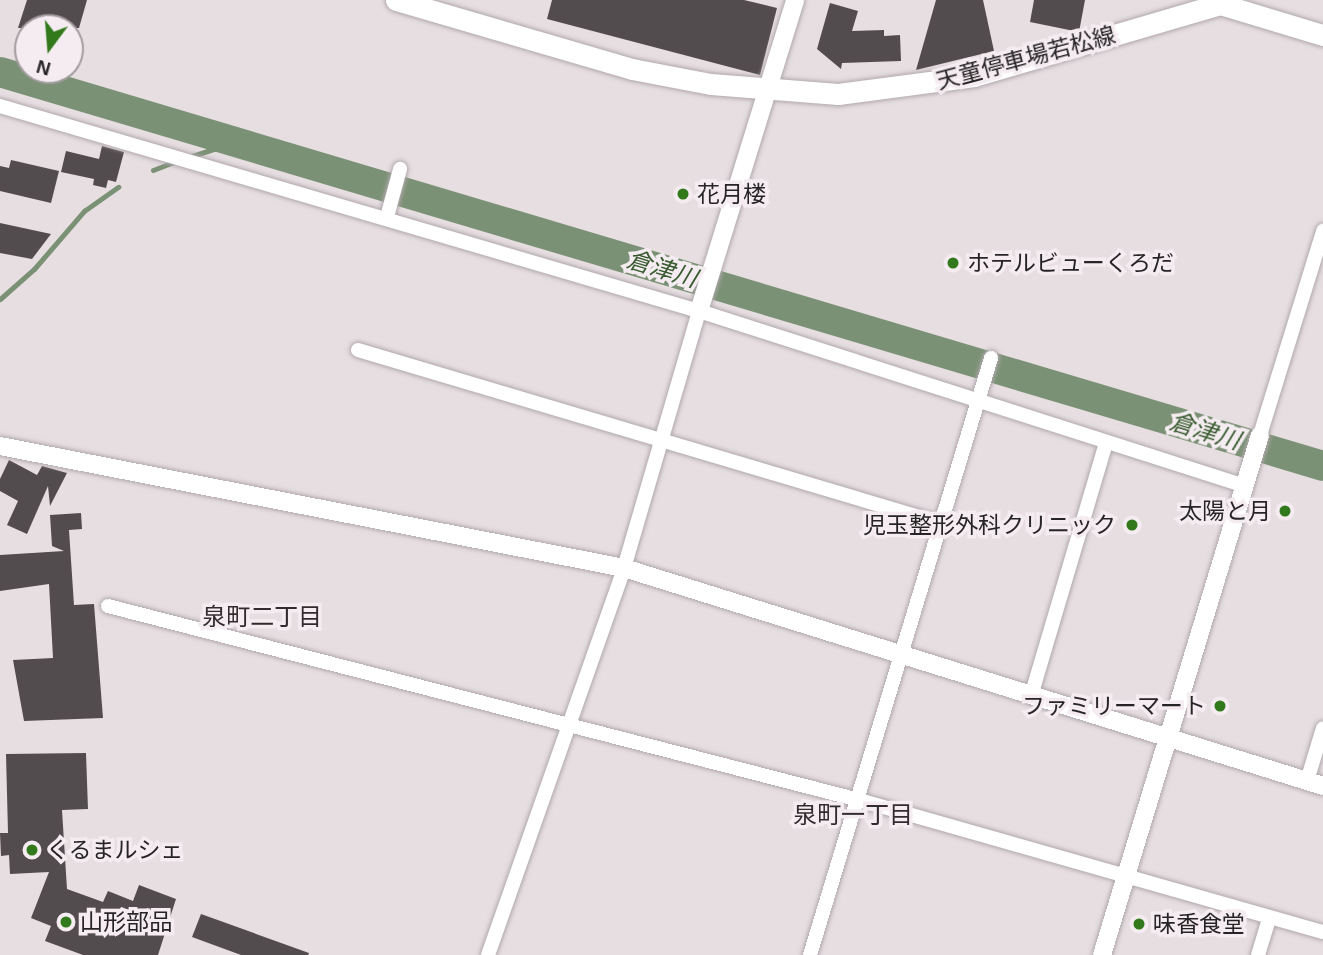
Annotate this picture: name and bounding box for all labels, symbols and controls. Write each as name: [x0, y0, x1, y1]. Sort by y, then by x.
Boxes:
north arrow: [14, 14, 84, 84]
street label: 天童停車場若松線: [934, 21, 1118, 95]
text: N: [34, 56, 53, 80]
place label: 花月楼: [697, 180, 766, 208]
marker: 花月楼: [675, 186, 691, 202]
water label: 倉津川: [623, 245, 701, 293]
place label: ホテルビューくろだ: [967, 249, 1174, 277]
marker: ホテルビューくろだ: [945, 255, 961, 271]
water label: 倉津川: [1166, 407, 1244, 455]
place label: 太陽と月: [1179, 497, 1271, 525]
marker: 太陽と月: [1277, 503, 1293, 519]
place label: 児玉整形外科クリニック: [863, 511, 1116, 539]
marker: 児玉整形外科クリニック: [1122, 515, 1142, 535]
district label: 泉町二丁目: [202, 603, 322, 631]
place label: ファミリーマート: [1022, 692, 1206, 720]
marker: ファミリーマート: [1212, 698, 1228, 714]
district label: 泉町一丁目: [793, 801, 913, 829]
place label: くるまルシェ: [46, 836, 184, 864]
marker: くるまルシェ: [24, 842, 40, 858]
place label: 山形部品: [80, 908, 172, 936]
place label: 味香食堂: [1153, 910, 1245, 938]
marker: 山形部品: [58, 914, 74, 930]
marker: 味香食堂: [1131, 916, 1147, 932]

